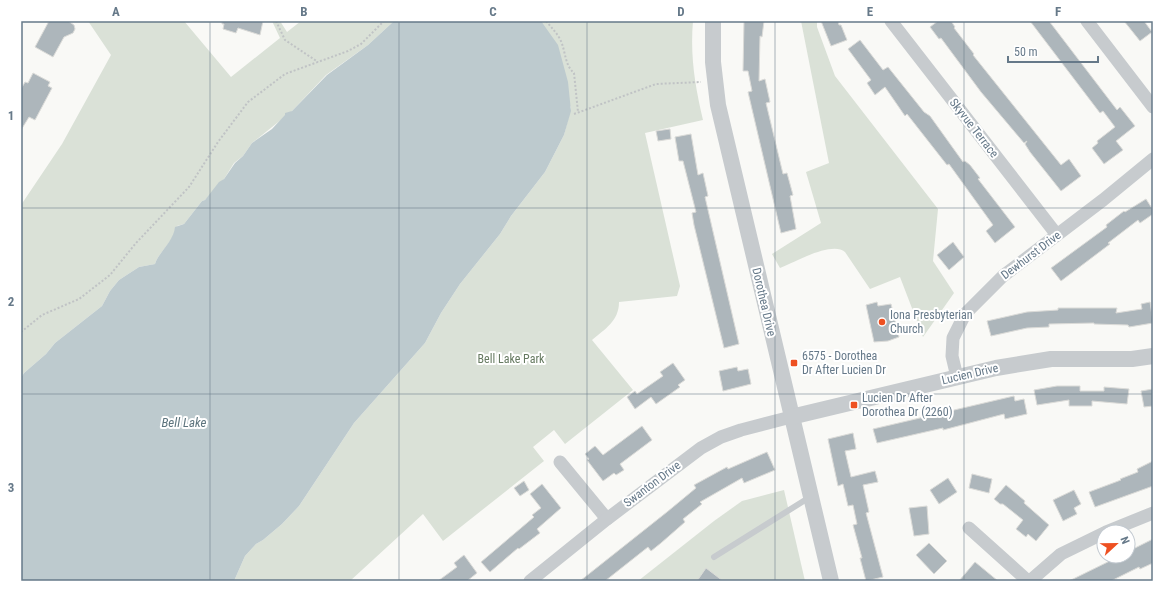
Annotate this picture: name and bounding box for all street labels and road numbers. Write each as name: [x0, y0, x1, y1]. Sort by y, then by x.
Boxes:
street label: Skyvue Terrace: [947, 96, 1002, 161]
street label: Dewhurst Drive: [998, 228, 1064, 282]
street label: Dorothea Drive: [749, 266, 779, 338]
street label: Lucien Drive: [940, 361, 1000, 387]
street label: Swanton Drive: [621, 458, 683, 510]

